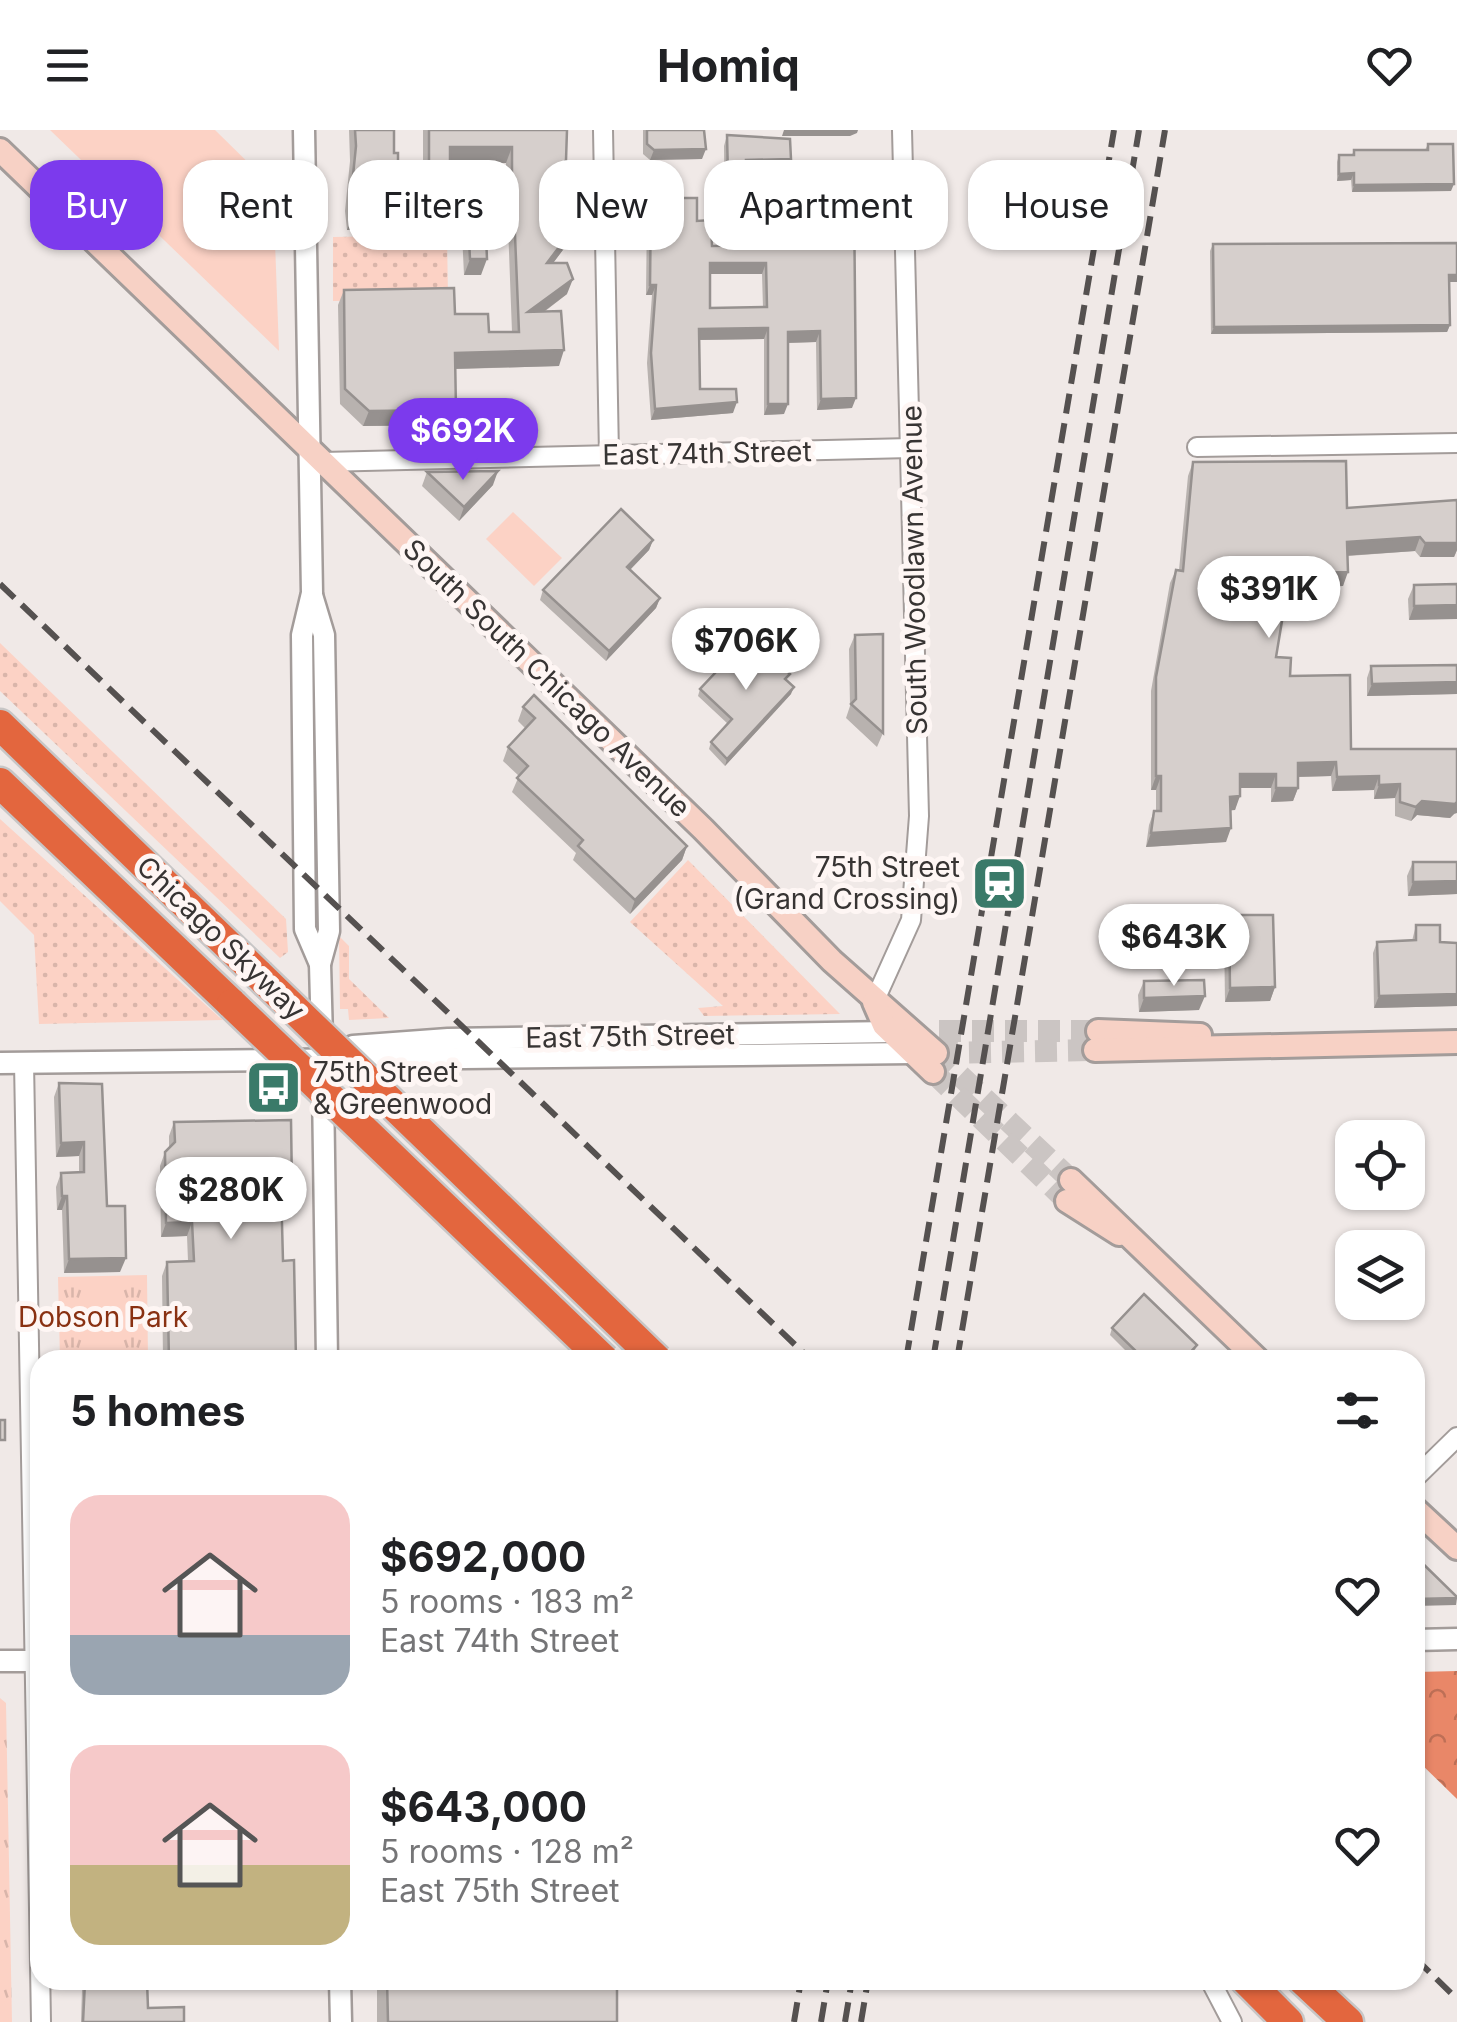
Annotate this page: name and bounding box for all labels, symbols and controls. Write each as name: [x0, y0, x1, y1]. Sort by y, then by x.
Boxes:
icon: menu: [40, 38, 95, 93]
text: Homiq: [657, 38, 800, 93]
icon: heart: [1362, 38, 1417, 93]
chip: Buy: [30, 160, 163, 250]
chip: Rent: [183, 160, 328, 250]
chip: Filters: [348, 160, 519, 250]
chip: New: [539, 160, 684, 250]
chip: Apartment: [704, 160, 948, 250]
chip: House: [968, 160, 1144, 250]
pin: $692K: [393, 398, 533, 483]
street label: South Woodlawn Avenue: [894, 405, 934, 735]
text: $692K: [410, 411, 516, 450]
street label: East 74th Street: [602, 434, 812, 472]
street label: South South Chicago Avenue: [396, 532, 698, 824]
pin: $391K: [1199, 556, 1339, 641]
text: $391K: [1219, 569, 1319, 608]
pin: $706K: [676, 608, 816, 693]
text: $706K: [694, 621, 798, 660]
street label: Chicago Skyway: [130, 849, 312, 1027]
place label: 75th Street (Grand Crossing): [733, 850, 960, 916]
station icon: 75th Street (Grand Crossing): [969, 853, 1029, 913]
pin: $643K: [1104, 904, 1244, 989]
text: $643K: [1120, 917, 1228, 956]
street label: East 75th Street: [525, 1017, 735, 1055]
place label: 75th Street & Greenwood: [313, 1055, 492, 1121]
bus stop icon: 75th Street & Greenwood: [244, 1058, 304, 1118]
map controls: [1335, 1120, 1425, 1320]
button: locate: [1335, 1120, 1425, 1210]
pin: $280K: [161, 1157, 301, 1242]
text: $280K: [178, 1170, 284, 1209]
button: layers: [1335, 1230, 1425, 1320]
park label: Dobson Park: [18, 1300, 188, 1334]
icon: filters: [1330, 1383, 1385, 1438]
text: 5 homes: [70, 1385, 246, 1436]
text: $692,000: [380, 1531, 586, 1582]
icon: home: [150, 1535, 270, 1655]
icon: heart: [1330, 1568, 1385, 1623]
text: 5 rooms · 183 m²: [380, 1582, 634, 1621]
text: East 74th Street: [380, 1621, 619, 1660]
text: $643,000: [380, 1781, 587, 1832]
icon: home: [150, 1785, 270, 1905]
icon: heart: [1330, 1818, 1385, 1873]
text: 5 rooms · 128 m²: [380, 1832, 634, 1871]
text: East 75th Street: [380, 1871, 620, 1910]

